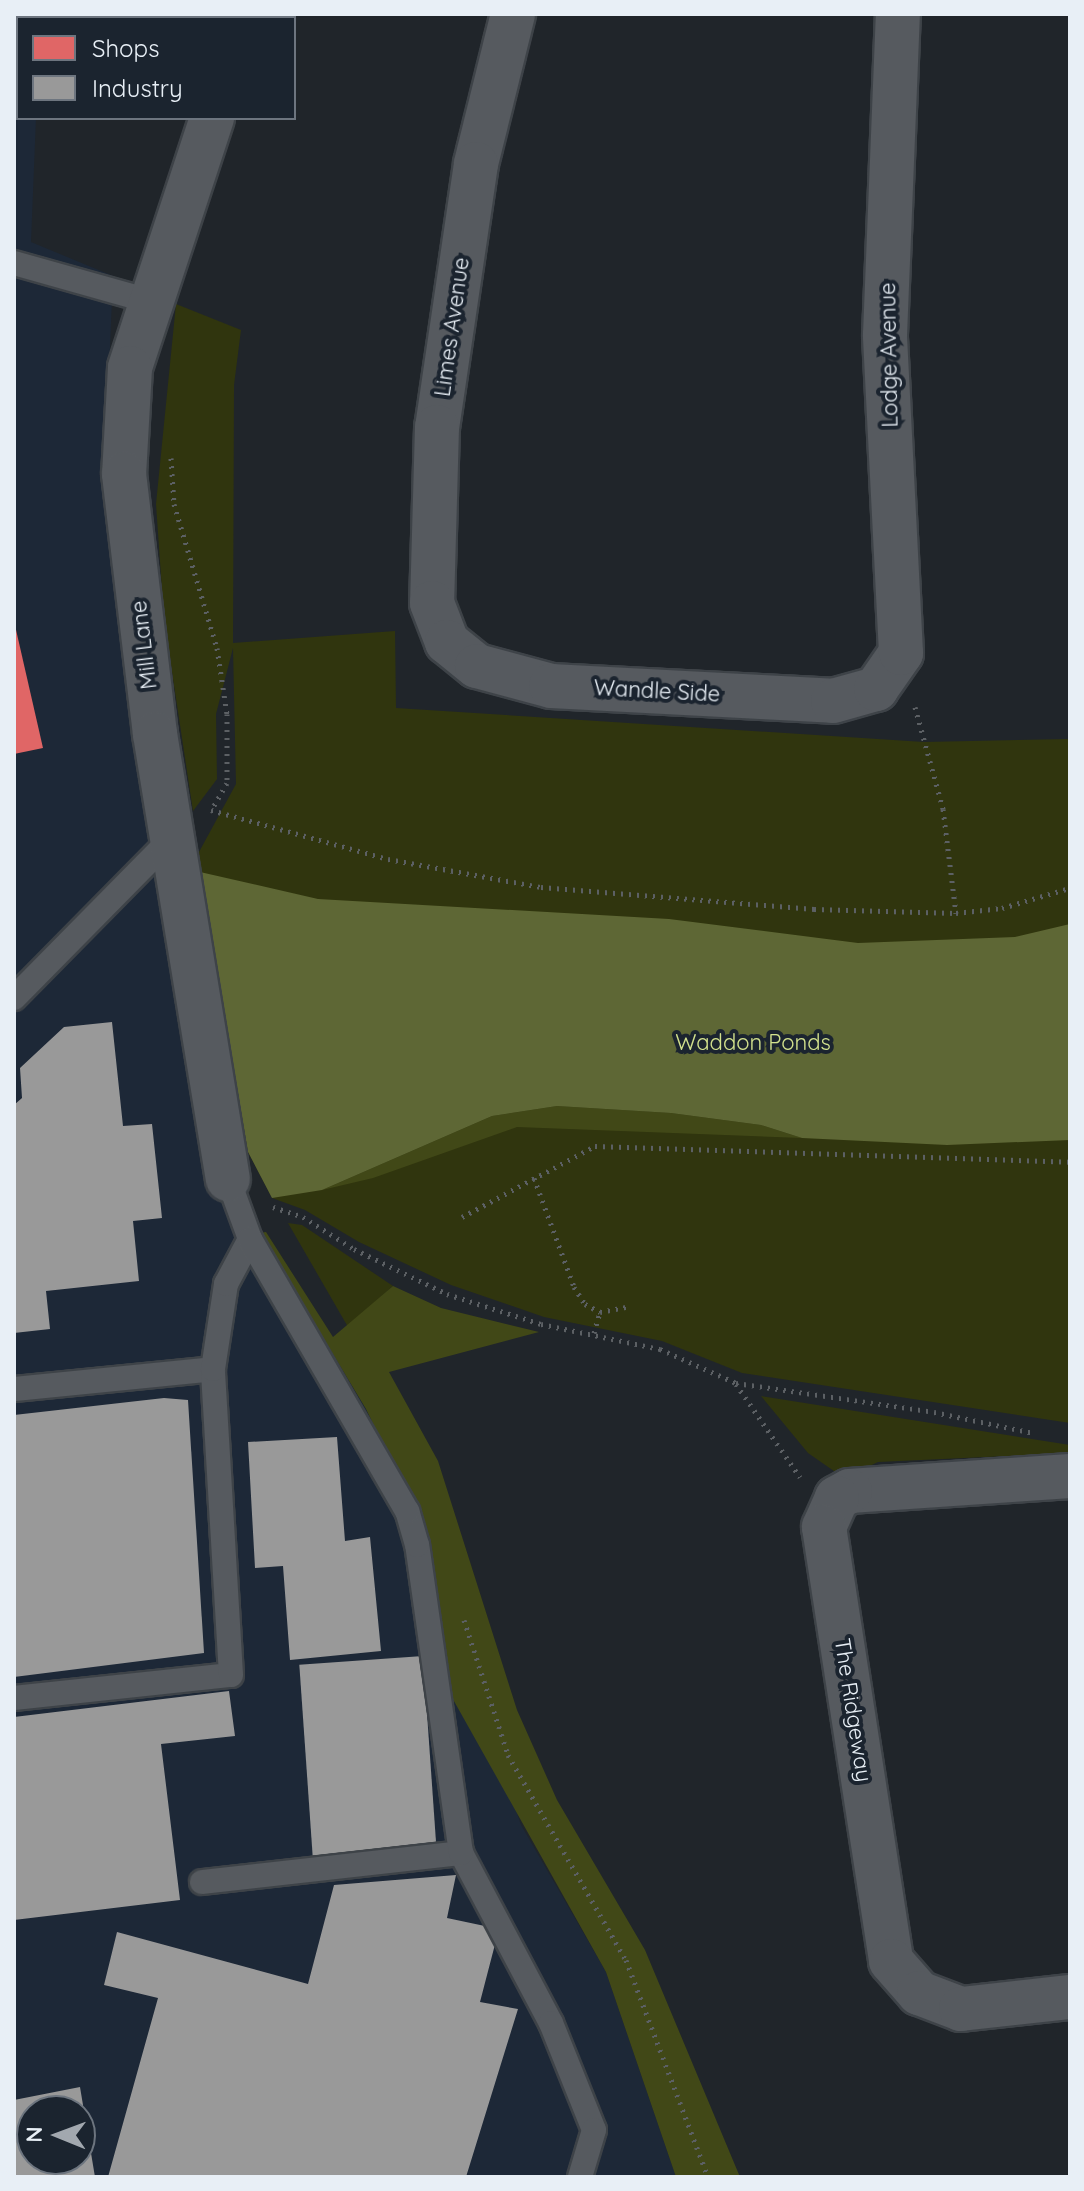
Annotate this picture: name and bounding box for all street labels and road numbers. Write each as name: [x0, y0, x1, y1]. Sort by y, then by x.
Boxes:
street label: Limes Avenue: [429, 256, 475, 398]
street label: Lodge Avenue: [875, 282, 903, 428]
street label: Mill Lane: [125, 599, 163, 691]
street label: Wandle Side: [593, 675, 721, 707]
street label: The Ridgeway: [829, 1636, 877, 1784]

